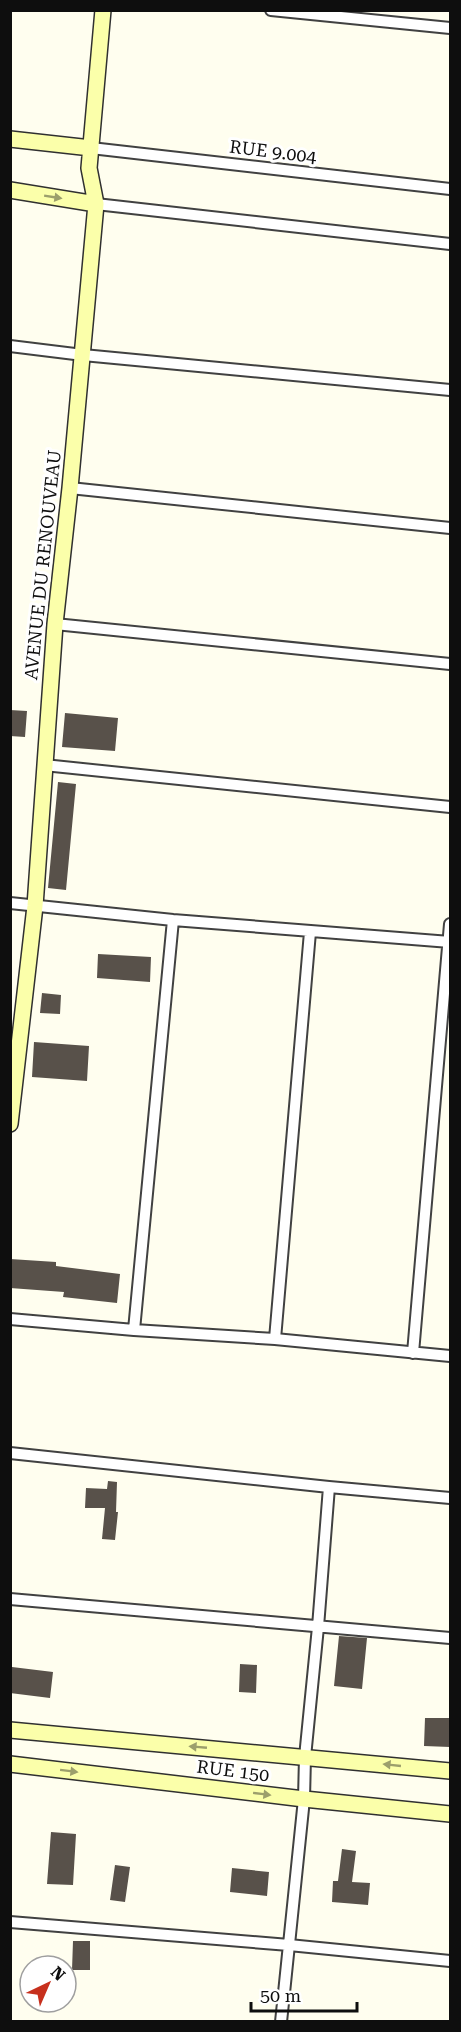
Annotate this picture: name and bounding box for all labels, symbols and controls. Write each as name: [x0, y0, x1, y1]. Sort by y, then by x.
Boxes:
street label: RUE 9.004: [228, 136, 318, 167]
one-way arrow: [44, 193, 63, 202]
street label: AVENUE DU RENOUVEAU: [20, 449, 65, 681]
one-way arrow: [189, 1742, 208, 1752]
street label: RUE 150: [196, 1756, 271, 1785]
one-way arrow: [383, 1760, 402, 1770]
one-way arrow: [59, 1766, 78, 1776]
one-way arrow: [253, 1789, 272, 1799]
north arrow: [18, 1954, 78, 2014]
text: N: [47, 1962, 69, 1985]
scale bar: [251, 1975, 358, 2013]
text: 50 m: [260, 1985, 301, 2006]

